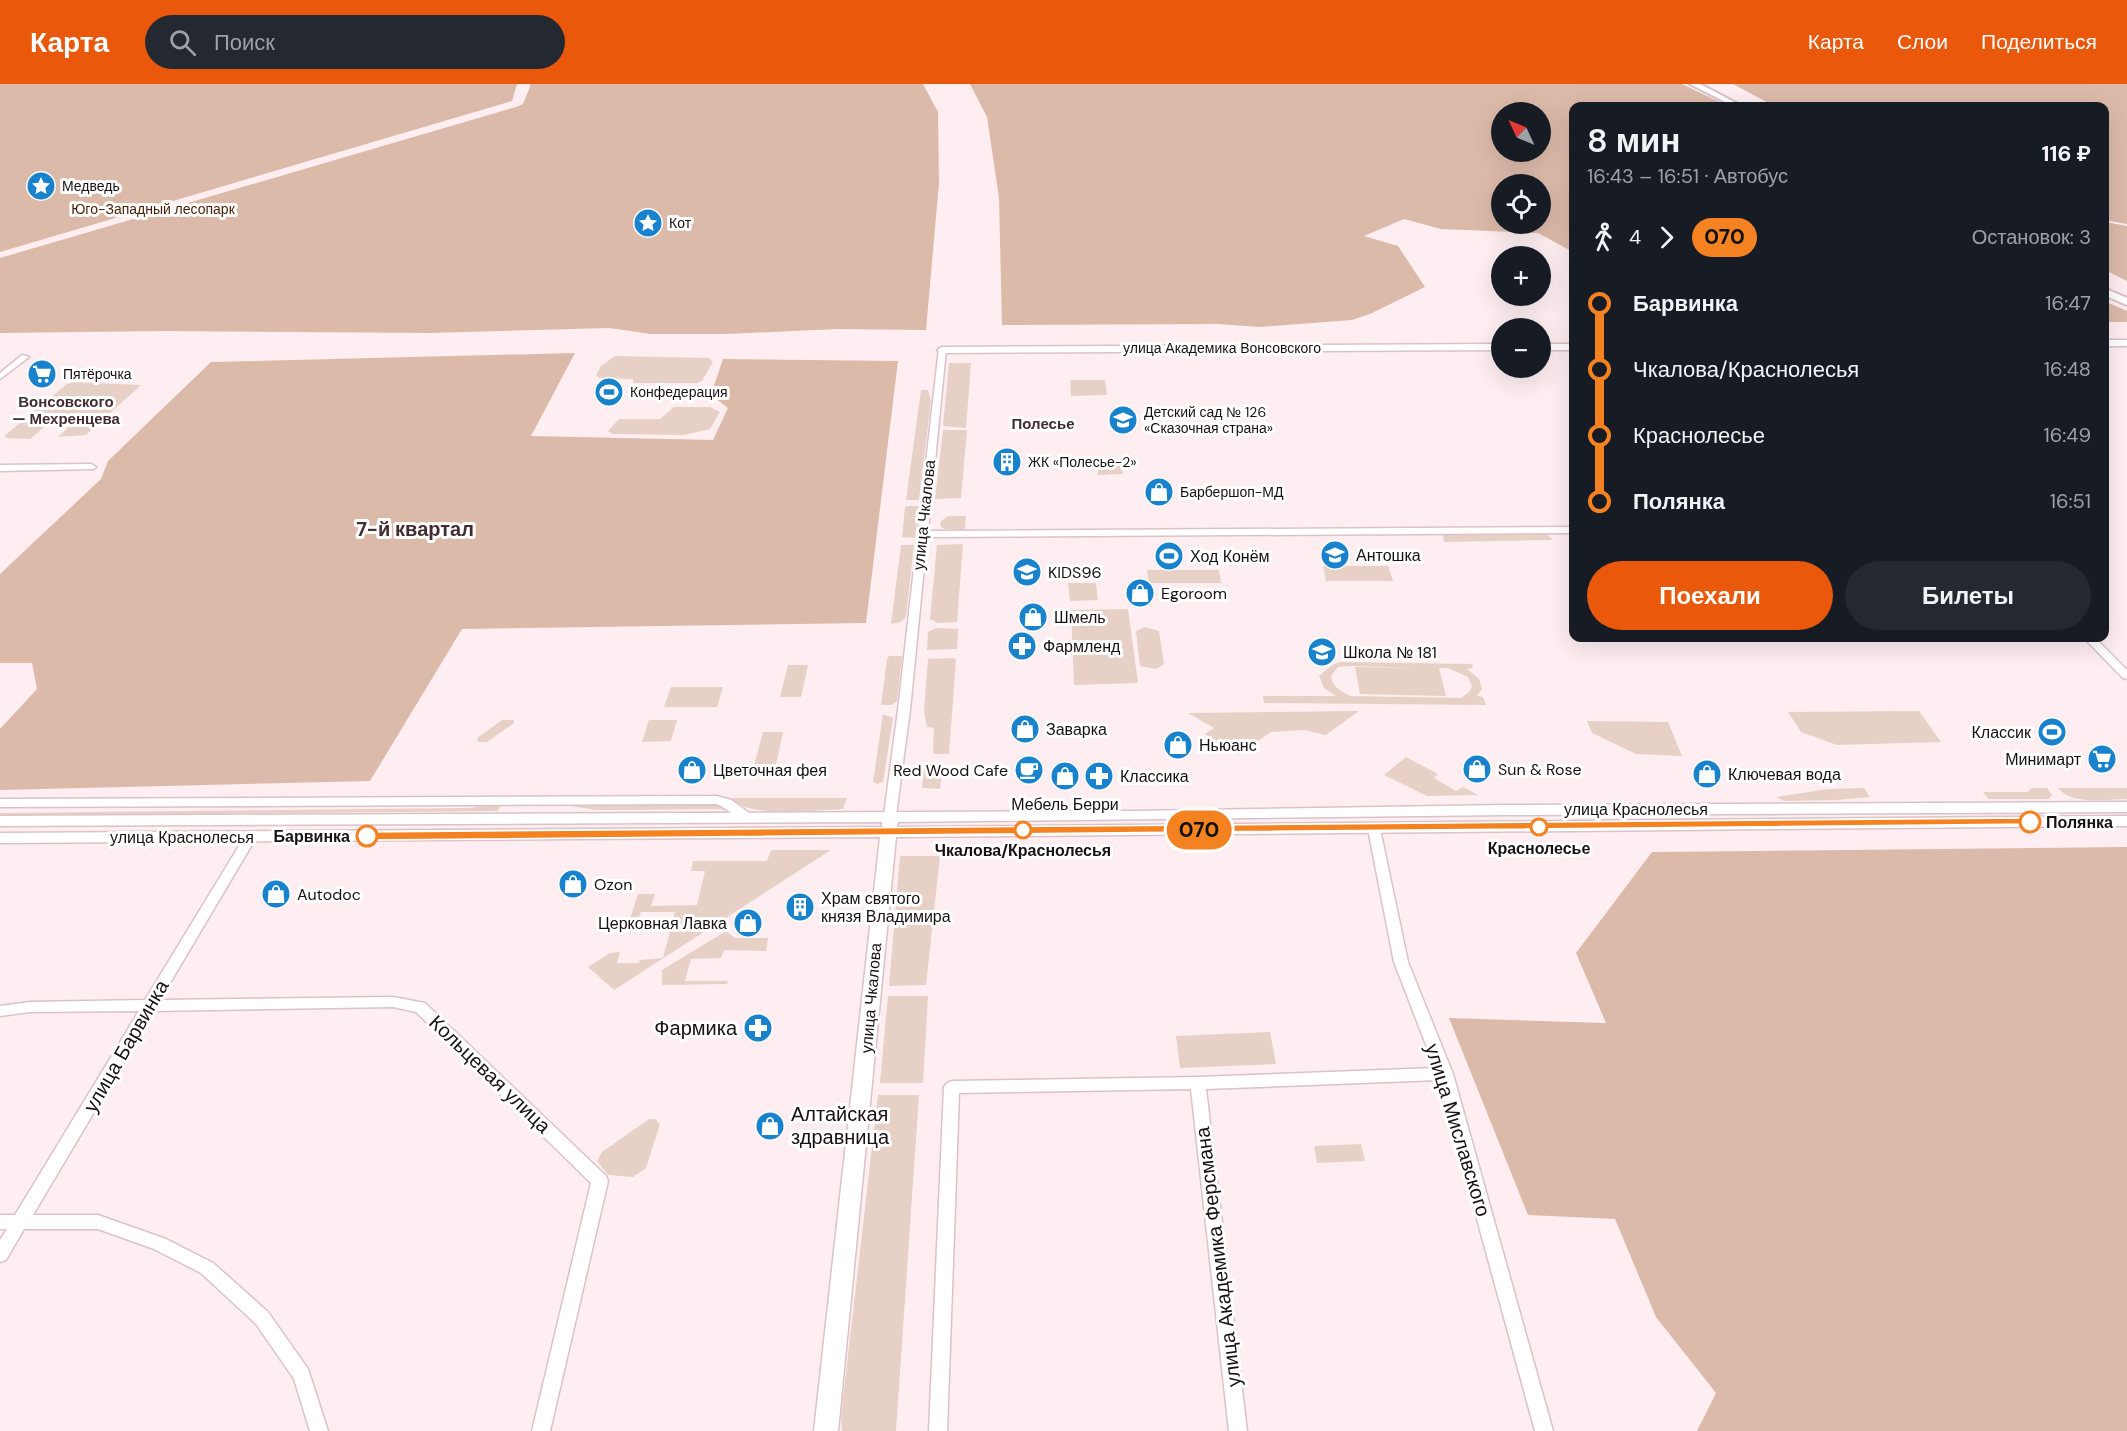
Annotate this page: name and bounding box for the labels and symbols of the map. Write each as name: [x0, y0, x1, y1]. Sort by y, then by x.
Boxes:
north arrow: [1491, 102, 1551, 162]
place icon: Медведь: [25, 170, 57, 202]
place label: Медведь: [62, 177, 120, 195]
park label: Юго-Западный лесопарк: [71, 200, 236, 218]
place icon: Кот: [632, 207, 664, 239]
place label: Кот: [669, 214, 692, 232]
street label: улица Академика Вонсовского: [1123, 339, 1321, 357]
supermarket icon: Пятёрочка: [26, 358, 58, 390]
place label: Пятёрочка: [63, 365, 132, 383]
sports icon: Конфедерация: [593, 376, 625, 408]
place label: Конфедерация: [630, 383, 728, 401]
district label: Вонсовского — Мехренцева: [12, 392, 121, 429]
place label: Детский сад № 126 «Сказочная страна»: [1144, 403, 1273, 437]
school or university icon: Детский сад № 126 «Сказочная страна»: [1107, 404, 1139, 436]
district label: Полесье: [1012, 414, 1074, 434]
building icon: ЖК «Полесье-2»: [991, 446, 1023, 478]
place label: ЖК «Полесье-2»: [1028, 453, 1137, 471]
street label: улица Чкалова: [908, 459, 940, 571]
shop icon: Барбершоп-МД: [1143, 476, 1175, 508]
place label: Барбершоп-МД: [1180, 483, 1284, 501]
district label: 7-й квартал: [356, 516, 474, 542]
school or university icon: Антошка: [1319, 539, 1351, 571]
sports icon: Ход Конём: [1153, 540, 1185, 572]
place label: Антошка: [1356, 545, 1421, 566]
place label: Ход Конём: [1190, 546, 1270, 567]
school or university icon: KIDS96: [1011, 556, 1043, 588]
place label: KIDS96: [1048, 562, 1101, 583]
shop icon: Egoroom: [1124, 577, 1156, 609]
place label: Egoroom: [1161, 583, 1227, 604]
shop icon: Шмель: [1017, 601, 1049, 633]
place label: Шмель: [1054, 607, 1106, 628]
pharmacy icon: Фармленд: [1006, 630, 1038, 662]
place label: Фармленд: [1043, 636, 1121, 657]
school or university icon: Школа № 181: [1306, 636, 1338, 668]
place label: Школа № 181: [1343, 642, 1437, 663]
shop icon: Заварка: [1009, 713, 1041, 745]
sports icon: Классик: [2036, 716, 2068, 748]
place label: Заварка: [1046, 719, 1107, 740]
place label: Классик: [1972, 722, 2032, 743]
shop icon: Ньюанс: [1162, 729, 1194, 761]
place label: Ньюанс: [1199, 735, 1257, 756]
supermarket icon: Минимарт: [2086, 743, 2118, 775]
place label: Минимарт: [2005, 749, 2082, 770]
shop icon: Sun & Rose: [1461, 753, 1493, 785]
shop icon: Цветочная фея: [676, 754, 708, 786]
cafe icon: Red Wood Cafe: [1013, 754, 1045, 786]
shop icon: Ключевая вода: [1691, 758, 1723, 790]
place label: Sun & Rose: [1498, 759, 1582, 780]
place label: Цветочная фея: [713, 760, 827, 781]
place label: Red Wood Cafe: [893, 760, 1008, 781]
shop icon: Мебель Берри: [1049, 760, 1081, 792]
pharmacy icon: Классика: [1083, 760, 1115, 792]
place label: Ключевая вода: [1728, 764, 1841, 785]
place label: Классика: [1120, 766, 1189, 787]
place label: Мебель Берри: [1011, 794, 1119, 815]
street label: улица Краснолесья: [1564, 799, 1708, 820]
line badge: 070: [1164, 810, 1234, 850]
marker: Полянка: [2019, 811, 2041, 833]
place label: Полянка: [2046, 812, 2113, 833]
marker: Краснолесье: [1530, 818, 1548, 836]
marker: Чкалова/Краснолесья: [1014, 821, 1032, 839]
marker: Барвинка: [356, 825, 378, 847]
place label: Барвинка: [274, 826, 350, 847]
street label: улица Краснолесья: [110, 827, 254, 848]
place label: Краснолесье: [1488, 838, 1590, 859]
place label: Чкалова/Краснолесья: [935, 840, 1111, 861]
shop icon: Ozon: [557, 868, 589, 900]
place label: Ozon: [594, 874, 632, 895]
shop icon: Autodoc: [260, 878, 292, 910]
place label: Autodoc: [297, 884, 361, 905]
place label: Храм святого князя Владимира: [821, 888, 951, 927]
building icon: Храм святого князя Владимира: [784, 891, 816, 923]
shop icon: Церковная Лавка: [732, 907, 764, 939]
place label: Церковная Лавка: [598, 913, 727, 934]
street label: улица Чкалова: [856, 942, 886, 1054]
street label: улица Барвинка: [78, 974, 175, 1117]
street label: Кольцевая улица: [424, 1009, 557, 1139]
pharmacy icon: Фармика: [742, 1012, 774, 1044]
place label: Фармика: [654, 1015, 738, 1041]
street label: улица Миславского: [1419, 1040, 1497, 1220]
place label: Алтайская здравница: [791, 1101, 890, 1150]
shop icon: Алтайская здравница: [754, 1110, 786, 1142]
street label: улица Академика Ферсмана: [1189, 1125, 1247, 1389]

